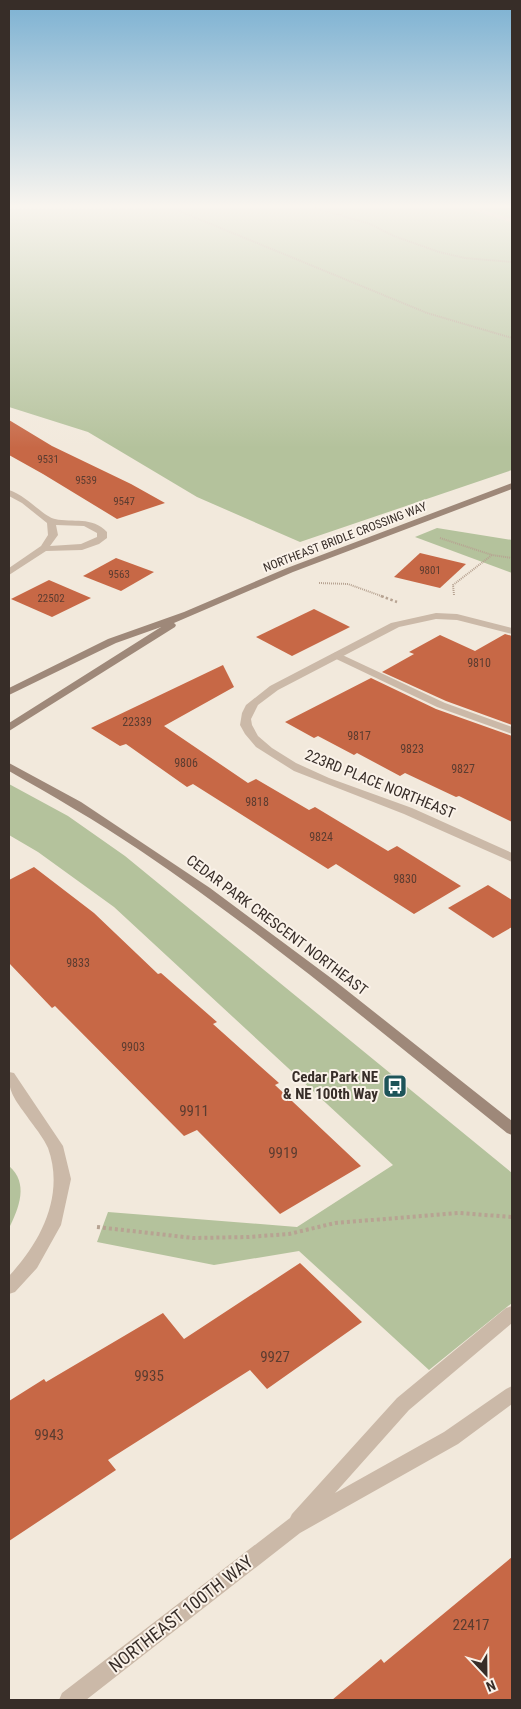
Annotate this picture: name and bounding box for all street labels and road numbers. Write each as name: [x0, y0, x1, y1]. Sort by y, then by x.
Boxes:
street label: NORTHEAST BRIDLE CROSSING WAY: [261, 499, 429, 575]
street label: 223RD PLACE NORTHEAST: [302, 746, 458, 822]
street label: CEDAR PARK CRESCENT NORTHEAST: [183, 851, 371, 999]
street label: NORTHEAST 100TH WAY: [105, 1551, 257, 1676]

